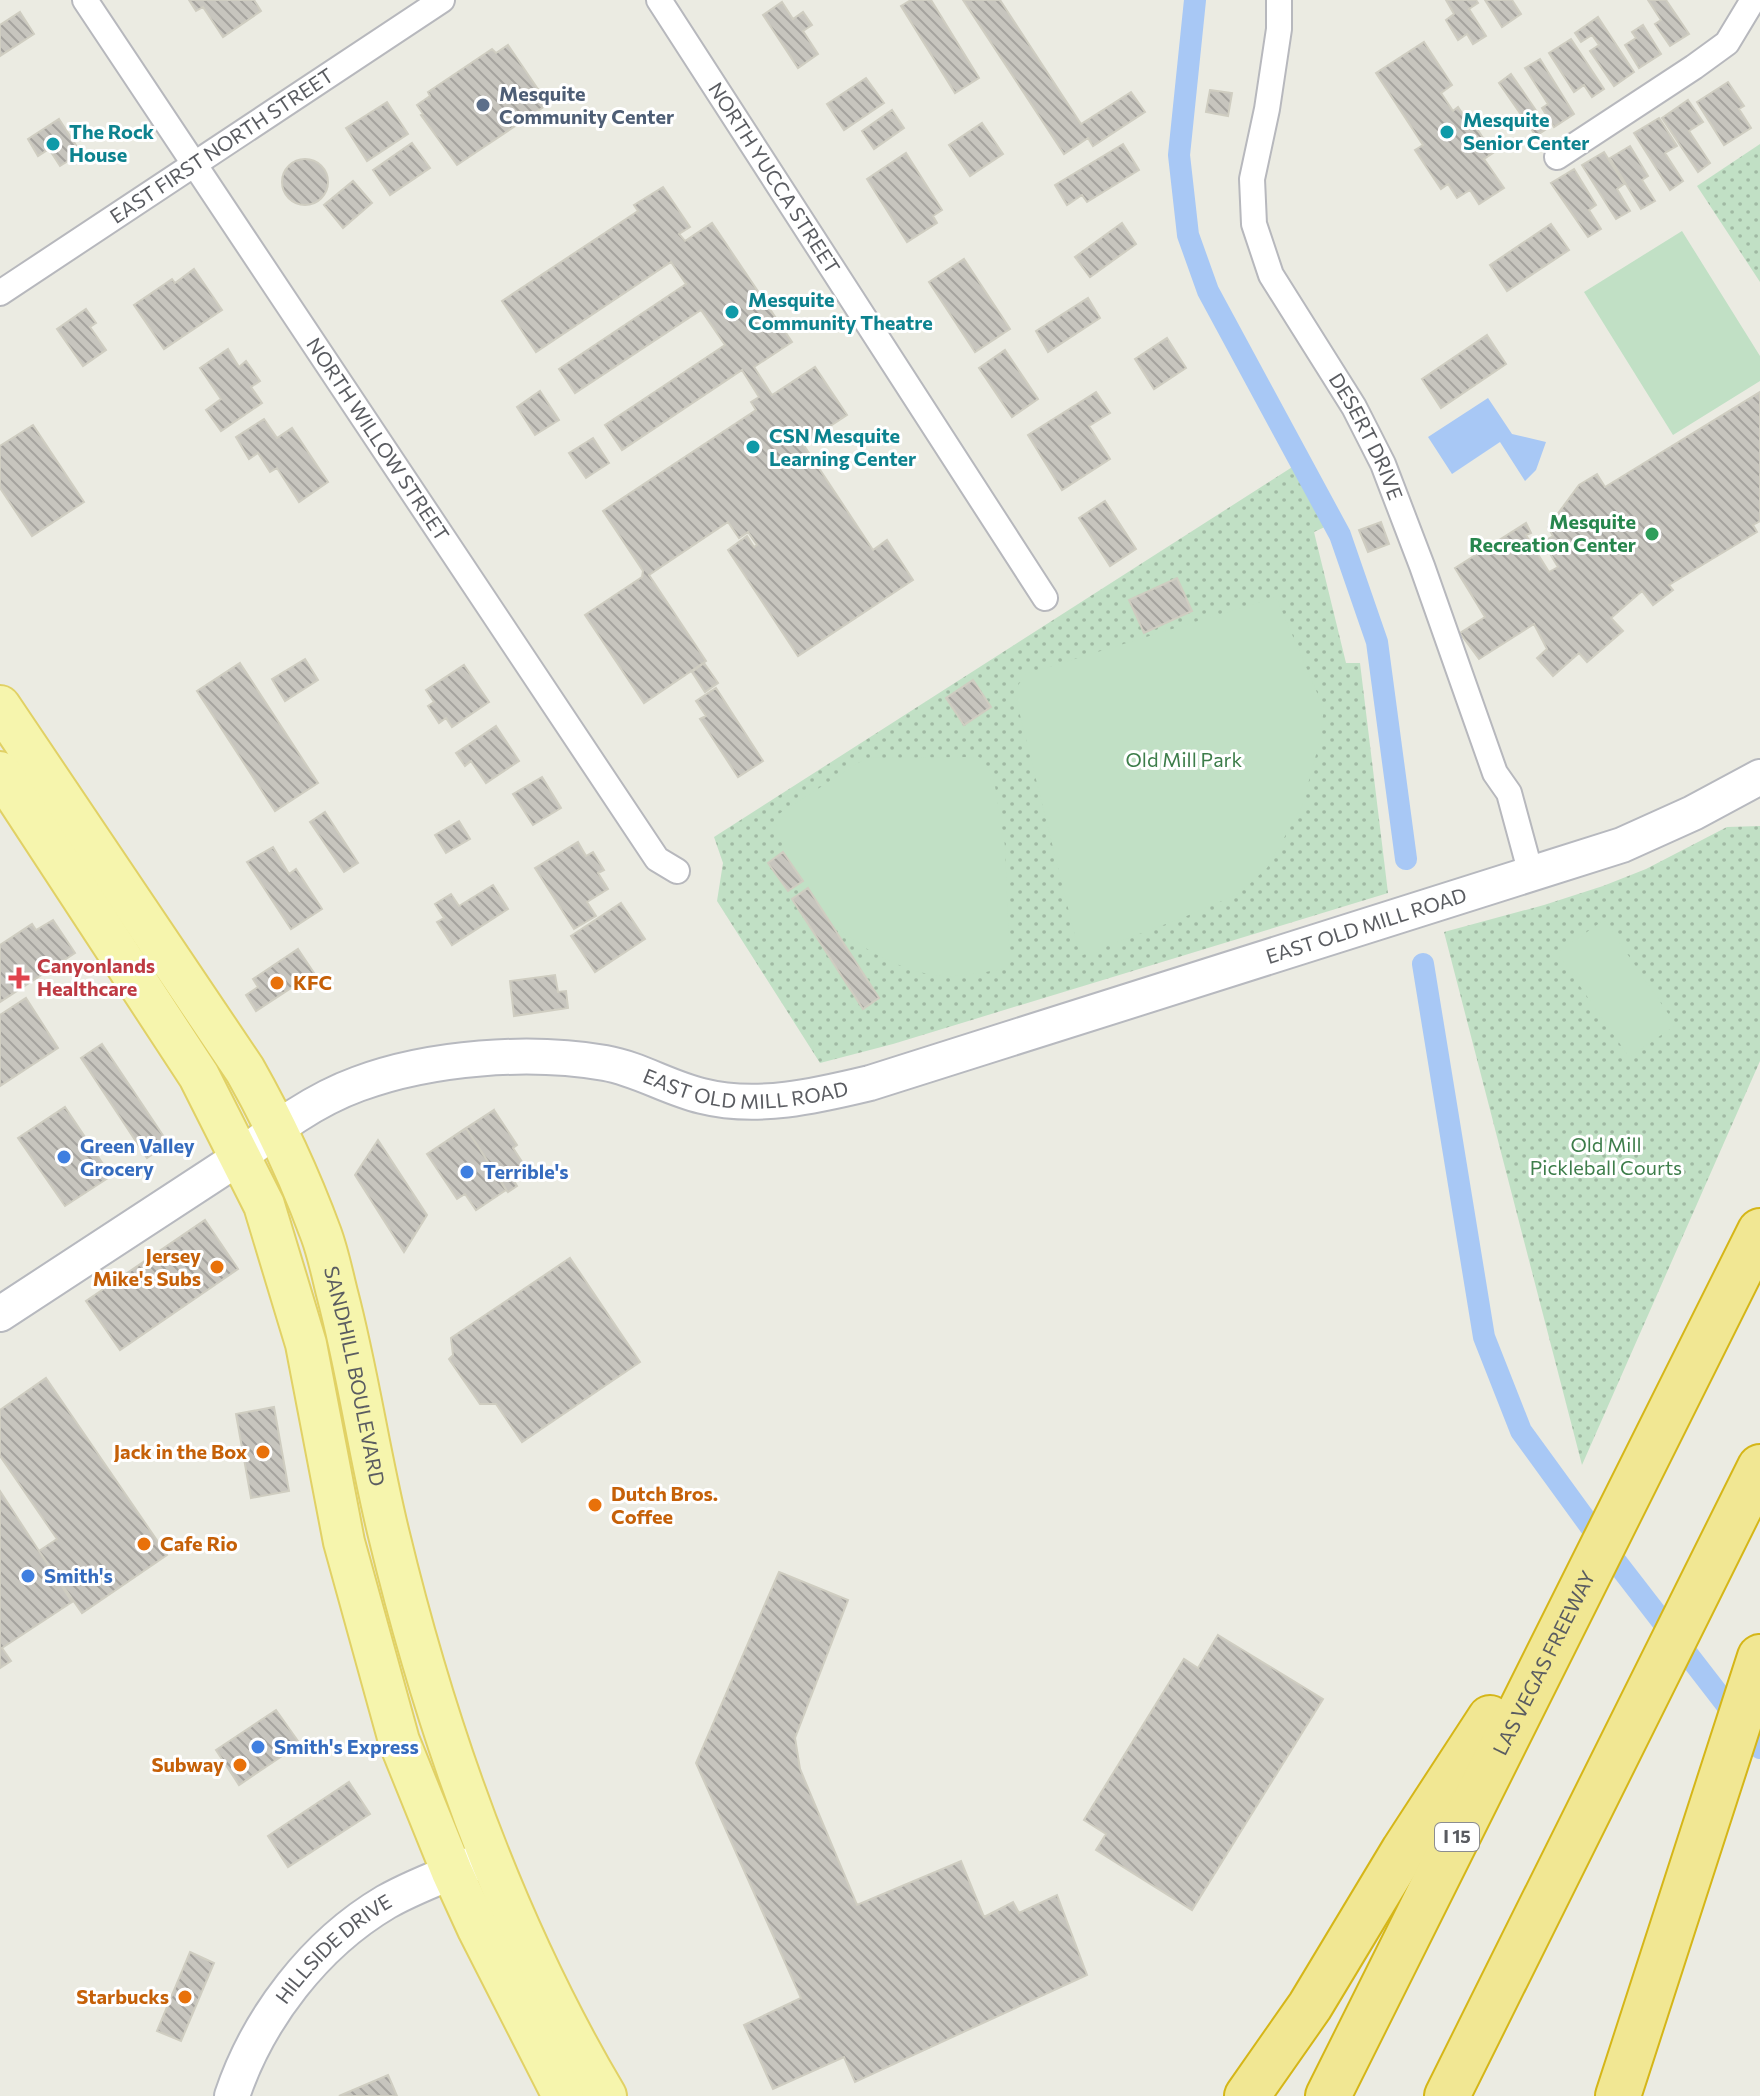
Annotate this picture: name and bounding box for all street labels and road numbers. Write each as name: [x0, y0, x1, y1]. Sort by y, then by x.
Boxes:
street label: EAST FIRST NORTH STREET: [105, 62, 337, 228]
street label: NORTH YUCCA STREET: [704, 77, 845, 278]
street label: NORTH WILLOW STREET: [302, 333, 455, 545]
street label: DESERT DRIVE: [1325, 368, 1409, 503]
street label: EAST OLD MILL ROAD: [1263, 882, 1469, 968]
street label: EAST OLD MILL ROAD: [640, 1063, 850, 1113]
street label: SANDHILL BOULEVARD: [320, 1264, 391, 1488]
street label: LAS VEGAS FREEWAY: [1487, 1566, 1599, 1759]
road number: I 15: [1435, 1823, 1479, 1851]
street label: HILLSIDE DRIVE: [270, 1888, 396, 2008]

